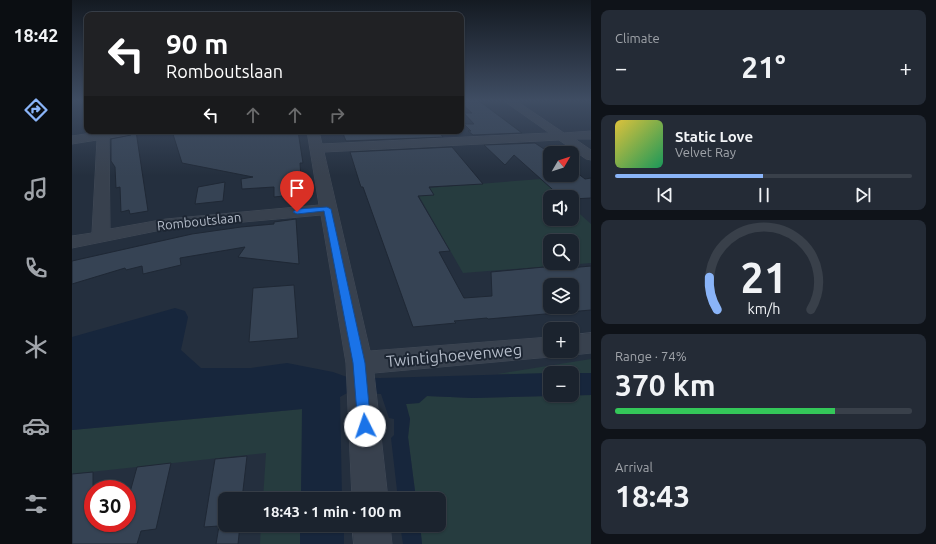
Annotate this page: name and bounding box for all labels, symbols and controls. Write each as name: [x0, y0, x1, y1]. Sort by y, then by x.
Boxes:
text: 18:42: [13, 25, 59, 45]
icon: left: [100, 28, 152, 80]
text: 90 m: [166, 28, 228, 59]
text: Climate: [615, 31, 660, 45]
text: 21°: [741, 50, 786, 84]
text: −: [615, 55, 627, 80]
text: +: [900, 55, 912, 80]
text: Romboutslaan: [166, 61, 283, 81]
icon: directions: [22, 96, 50, 124]
icon: left: [200, 104, 222, 126]
icon: ahead: [242, 104, 264, 126]
icon: ahead: [284, 104, 306, 126]
icon: right: [326, 104, 348, 126]
text: Static Love: [675, 128, 753, 145]
text: Velvet Ray: [675, 145, 736, 159]
north arrow: [543, 146, 579, 182]
map controls: [543, 146, 579, 402]
pin: [280, 171, 314, 212]
icon: music: [22, 175, 50, 203]
icon: arrive: [286, 177, 308, 199]
icon: previous: [654, 184, 676, 206]
icon: pause: [753, 184, 775, 206]
icon: next: [852, 184, 874, 206]
button: sound: [543, 190, 579, 226]
street label: Romboutslaan: [156, 210, 242, 232]
button: search: [543, 234, 579, 270]
icon: phone: [22, 254, 50, 282]
text: 21: [740, 254, 787, 301]
button: layers: [543, 278, 579, 314]
text: km/h: [747, 301, 780, 317]
button: +: [543, 322, 579, 358]
icon: climate: [22, 333, 50, 361]
street label: Twintighoevenweg: [385, 340, 523, 370]
text: Range · 74%: [615, 349, 687, 363]
button: −: [543, 366, 579, 402]
text: 370 km: [615, 368, 716, 402]
position arrow: [344, 405, 386, 447]
icon: car: [22, 412, 50, 440]
text: Arrival: [615, 460, 653, 474]
text: 18:43: [615, 479, 690, 513]
speed limit sign: 30: [84, 480, 136, 532]
icon: filters: [22, 490, 50, 518]
text: 18:43 · 1 min · 100 m: [263, 503, 401, 520]

